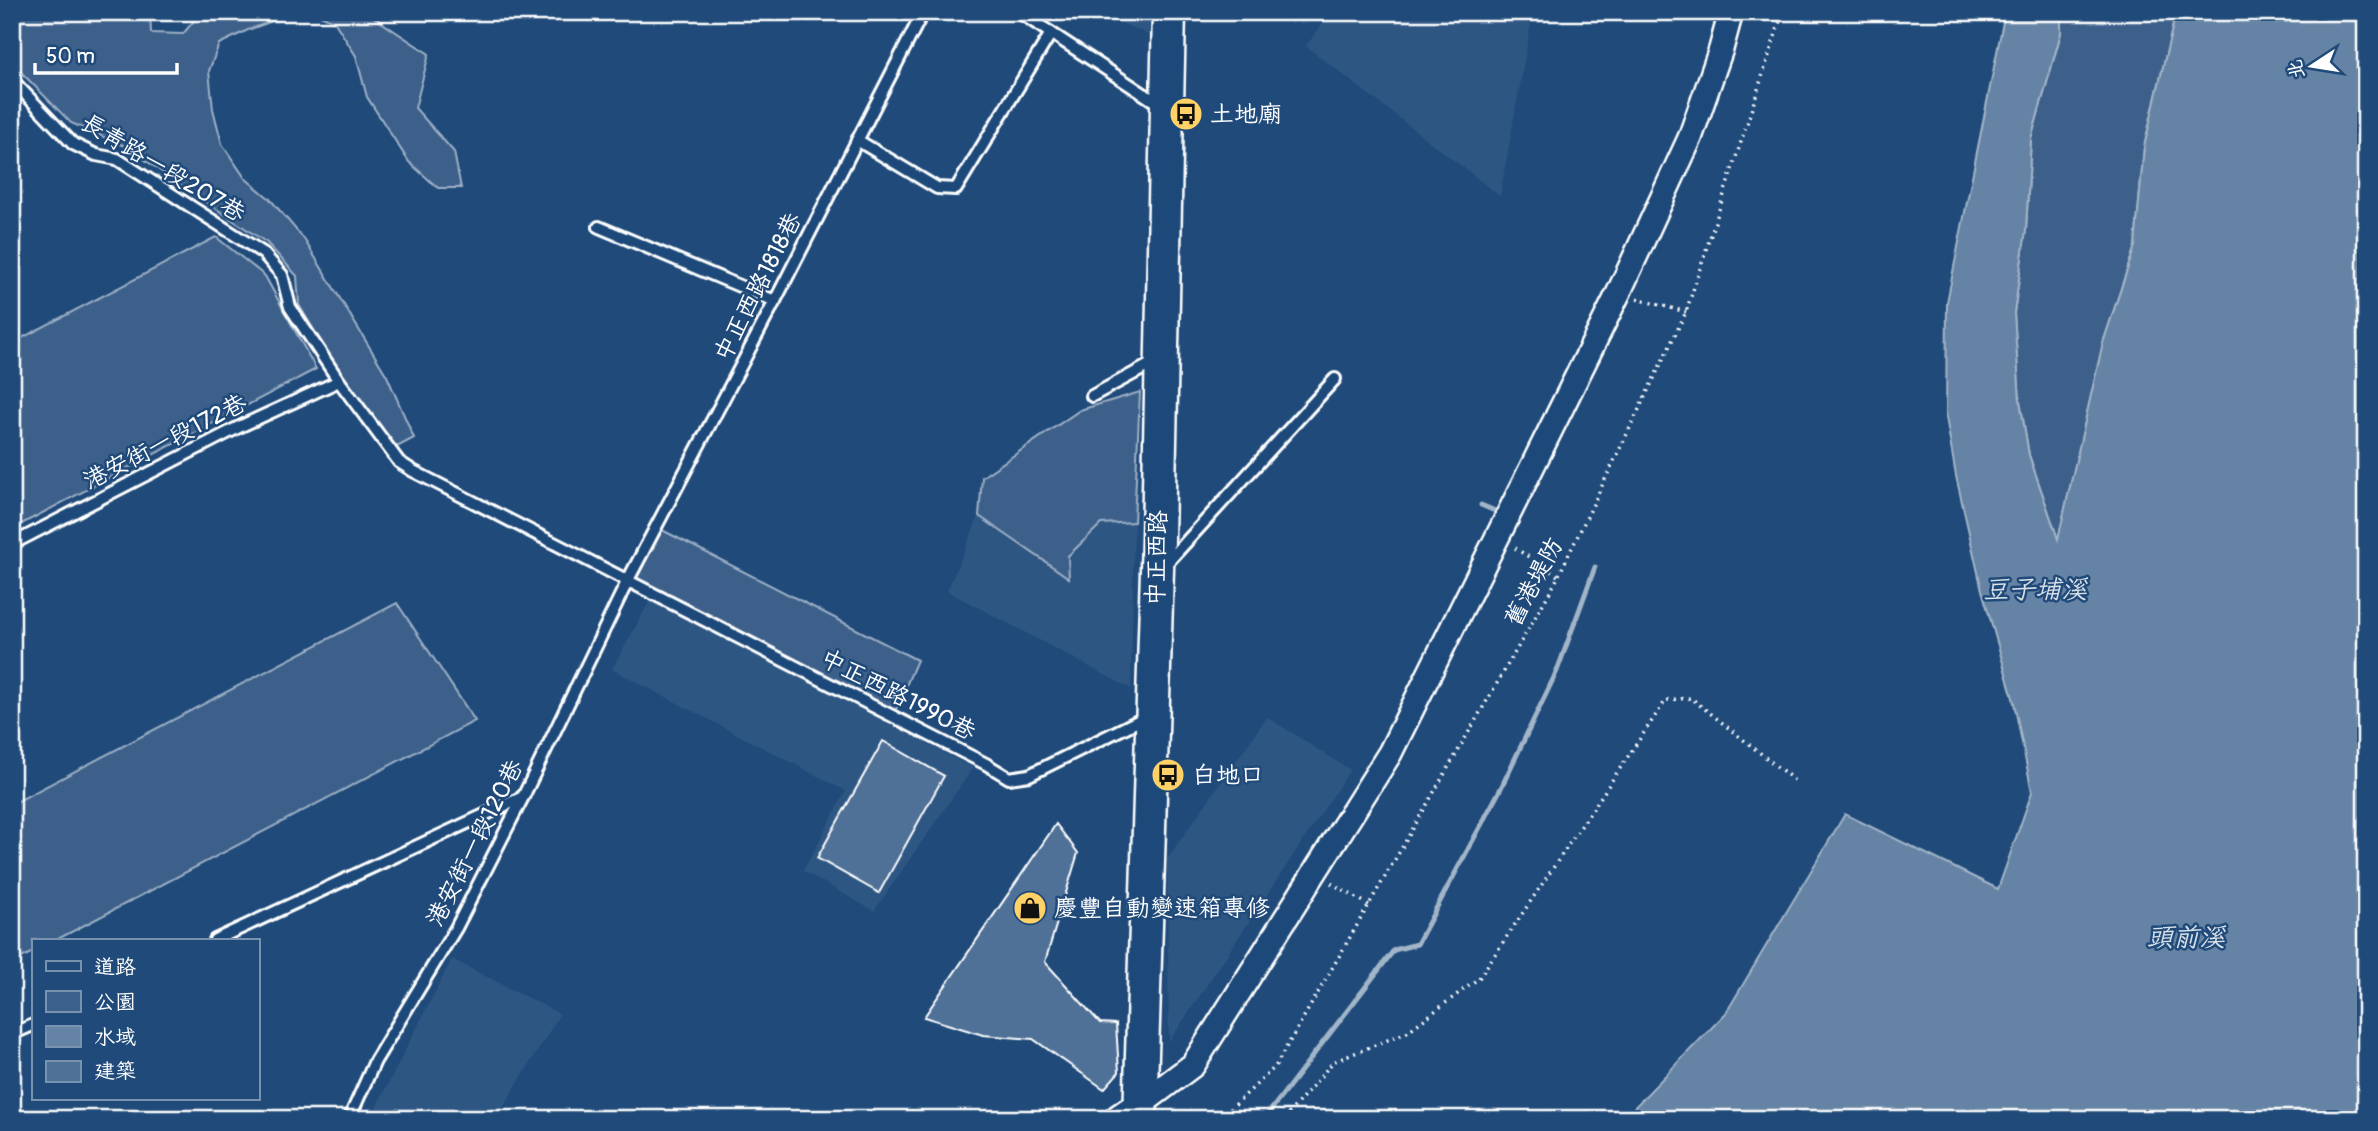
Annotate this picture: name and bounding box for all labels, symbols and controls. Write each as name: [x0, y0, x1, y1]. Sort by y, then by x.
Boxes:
scale bar: [35, 32, 177, 76]
north arrow: [2276, 32, 2346, 102]
text: 50 m: [46, 43, 95, 70]
text: 北: [2283, 58, 2310, 81]
bus stop icon: 土地廟: [1167, 95, 1205, 133]
place label: 土地廟: [1210, 100, 1282, 129]
street label: 長青路一段207巷: [76, 108, 250, 228]
street label: 中正西路1818巷: [708, 208, 808, 366]
street label: 港安街一段172巷: [78, 388, 252, 496]
street label: 中正西路: [1141, 510, 1173, 606]
street label: 舊港堤防: [1499, 533, 1569, 631]
water label: 豆子埔溪: [1983, 574, 2089, 606]
street label: 中正西路1990巷: [815, 643, 981, 747]
street label: 港安街一段120巷: [420, 755, 530, 931]
bus stop icon: 白地口: [1149, 756, 1187, 794]
place label: 白地口: [1192, 761, 1264, 790]
shop icon: 慶豐自動變速箱專修: [1011, 889, 1049, 927]
place label: 慶豐自動變速箱專修: [1054, 894, 1270, 923]
water label: 頭前溪: [2147, 922, 2227, 954]
legend: [32, 939, 259, 1100]
text: 道路: [94, 954, 136, 981]
text: 公園: [94, 989, 136, 1016]
text: 水域: [94, 1024, 136, 1051]
text: 建築: [94, 1058, 136, 1085]

